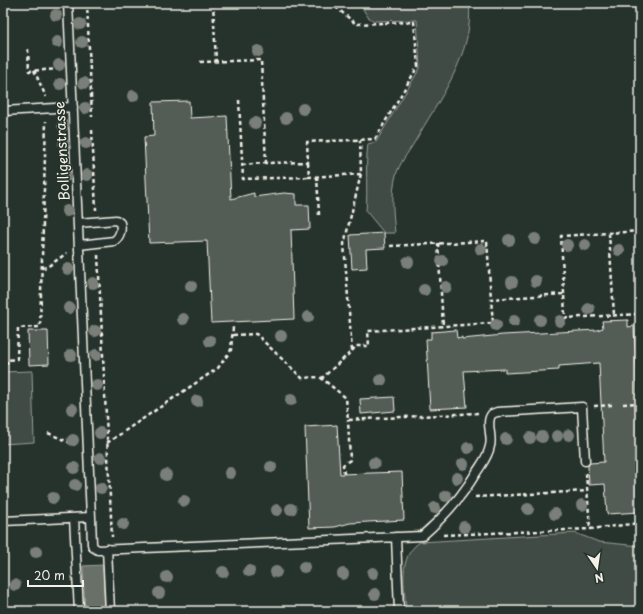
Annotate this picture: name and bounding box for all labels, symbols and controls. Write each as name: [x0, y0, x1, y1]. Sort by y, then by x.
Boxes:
street label: Bolligenstrasse: [48, 101, 75, 201]
north arrow: [577, 548, 617, 588]
scale bar: [28, 562, 83, 588]
text: 20 m: [34, 566, 65, 584]
text: N: [593, 569, 606, 588]

